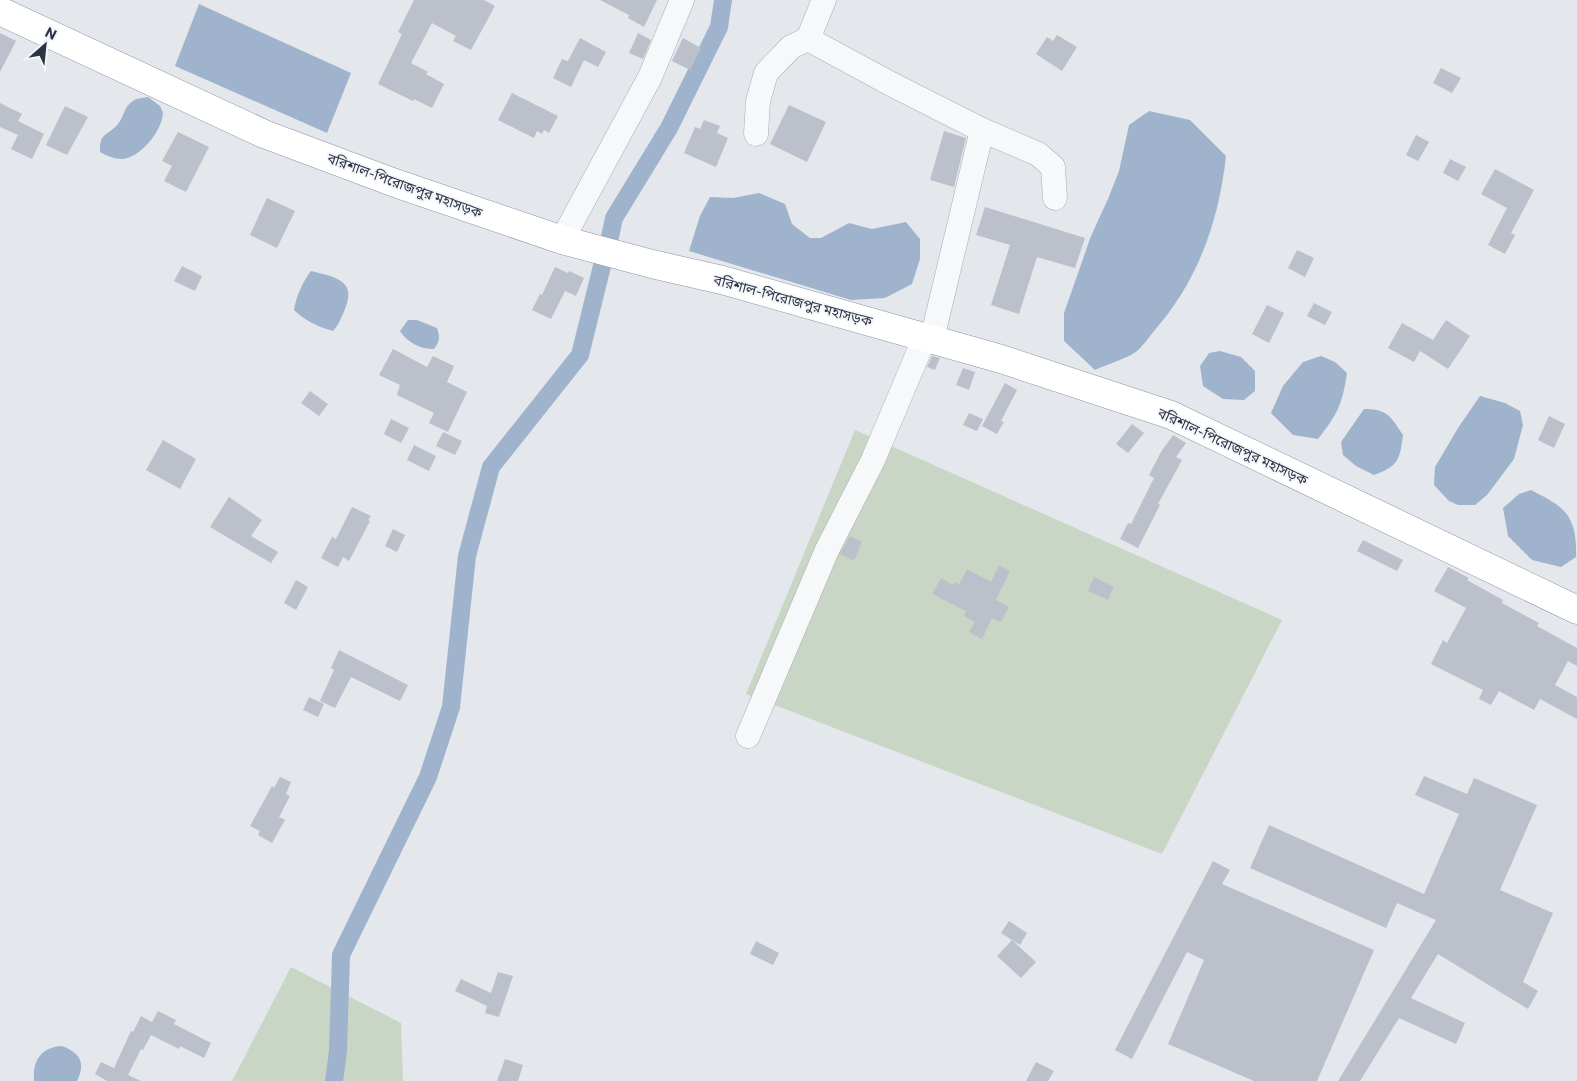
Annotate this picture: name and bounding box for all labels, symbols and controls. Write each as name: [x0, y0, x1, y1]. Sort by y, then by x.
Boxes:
north arrow: [20, 20, 70, 70]
text: N: [43, 23, 60, 43]
street label: বরিশাল-পিরোজপুর মহাসড়ক: [324, 149, 485, 222]
street label: বরিশাল-পিরোজপুর মহাসড়ক: [711, 270, 875, 331]
street label: বরিশাল-পিরোজপুর মহাসড়ক: [1154, 403, 1311, 489]

